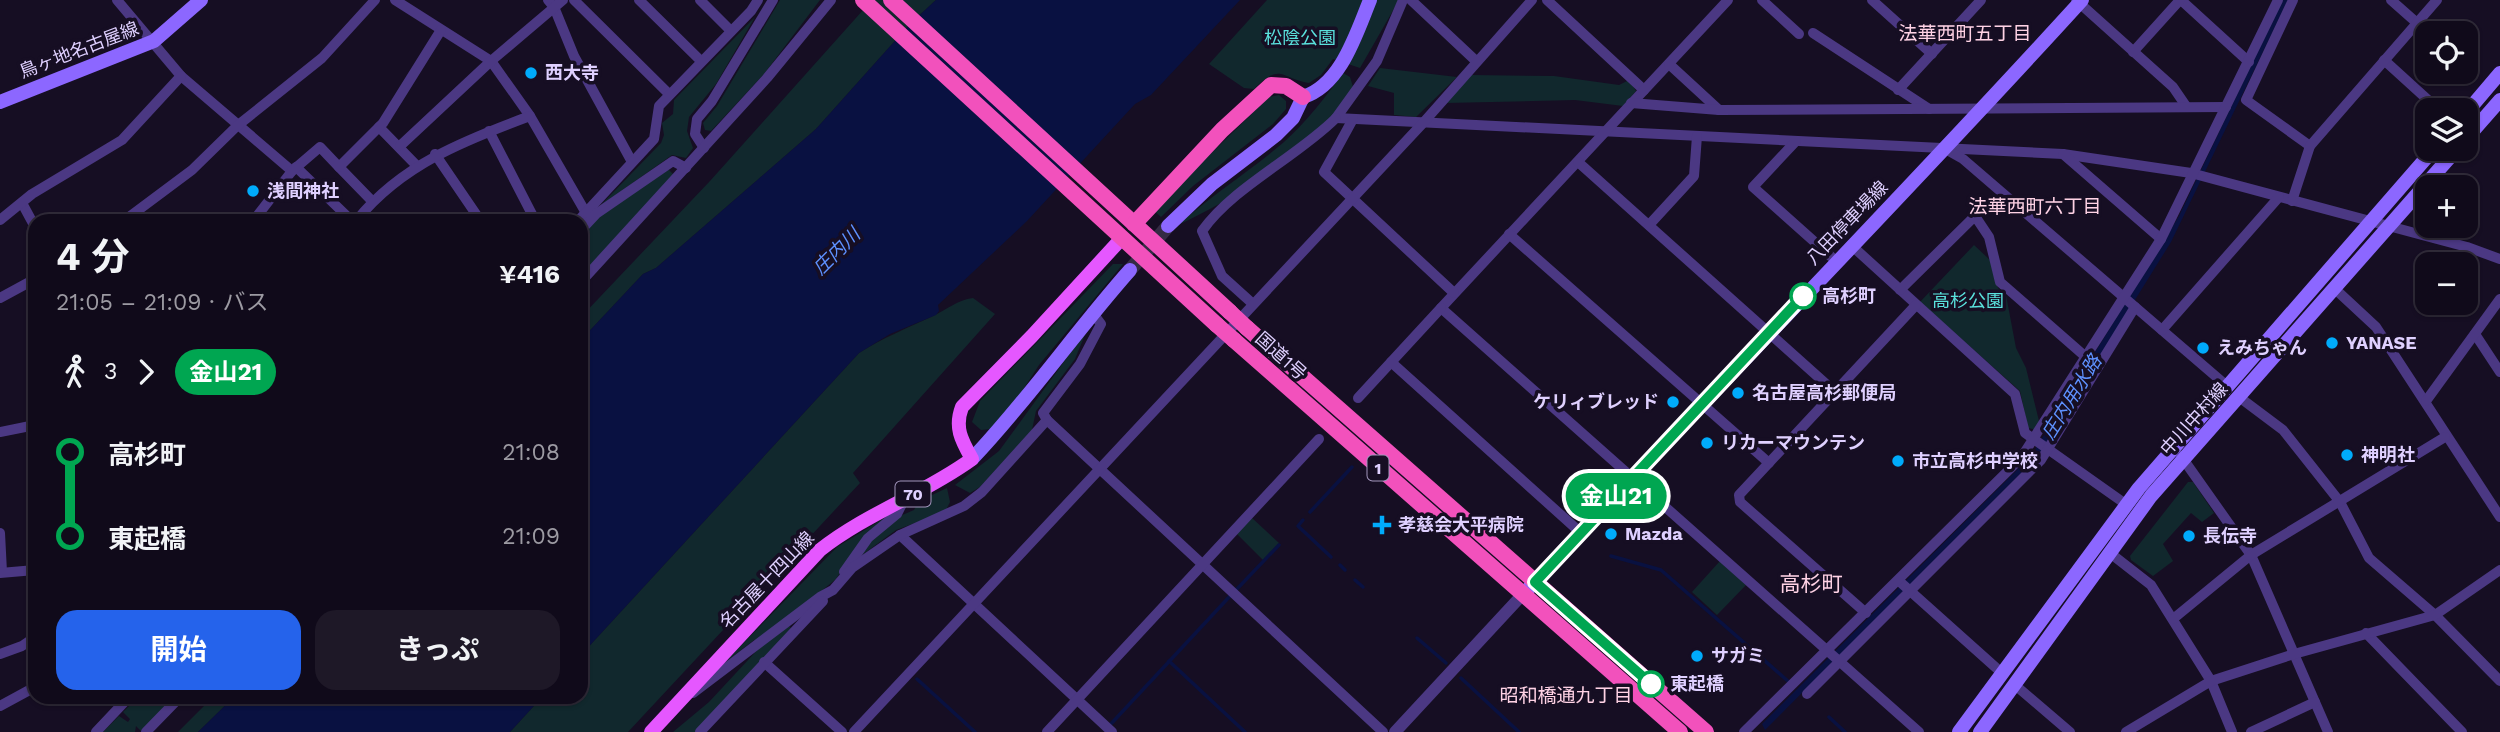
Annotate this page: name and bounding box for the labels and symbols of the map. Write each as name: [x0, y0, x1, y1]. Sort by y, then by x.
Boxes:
street label: 鳥ヶ地名古屋線: [16, 17, 141, 82]
district label: 法華西町五丁目: [1898, 22, 2032, 45]
park label: 松陰公園: [1264, 27, 1336, 48]
place label: 西大寺: [545, 62, 599, 83]
marker: 西大寺: [523, 65, 539, 81]
street label: 八田停車場線: [1802, 177, 1892, 269]
place label: 浅間神社: [267, 180, 339, 201]
marker: 浅間神社: [245, 183, 261, 199]
district label: 法華西町六丁目: [1968, 195, 2102, 218]
water label: 庄内川: [808, 222, 866, 280]
marker: 高杉町: [1790, 283, 1816, 309]
place label: 高杉町: [1822, 285, 1876, 306]
park label: 高杉公園: [1932, 290, 2004, 311]
street label: 国道1号: [1252, 327, 1311, 384]
place label: YANASE: [2346, 332, 2417, 353]
marker: YANASE: [2324, 335, 2340, 351]
place label: えみちゃん: [2217, 337, 2307, 358]
marker: えみちゃん: [2195, 340, 2211, 356]
water label: 庄内用水路: [2036, 349, 2107, 444]
street label: 中川中村線: [2156, 378, 2232, 459]
place label: 名古屋高杉郵便局: [1752, 382, 1896, 403]
marker: 名古屋高杉郵便局: [1730, 385, 1746, 401]
place label: ケリィブレッド: [1533, 391, 1659, 412]
marker: ケリィブレッド: [1665, 394, 1681, 410]
place label: リカーマウンテン: [1721, 432, 1865, 453]
marker: リカーマウンテン: [1699, 435, 1715, 451]
place label: 神明社: [2361, 444, 2415, 465]
marker: 神明社: [2339, 447, 2355, 463]
place label: 市立高杉中学校: [1912, 450, 2038, 471]
marker: 市立高杉中学校: [1890, 453, 1906, 469]
road number: 1: [1368, 456, 1388, 481]
line badge: 金山21: [1567, 473, 1665, 519]
road number: 70: [895, 481, 930, 506]
place label: 孝慈会大平病院: [1398, 514, 1524, 535]
marker: 孝慈会大平病院: [1372, 515, 1392, 535]
place label: Mazda: [1625, 523, 1683, 544]
place label: 長伝寺: [2203, 525, 2257, 546]
marker: Mazda: [1603, 526, 1619, 542]
street label: 名古屋十四山線: [715, 527, 818, 632]
marker: 長伝寺: [2181, 528, 2197, 544]
district label: 高杉町: [1780, 571, 1843, 596]
place label: サガミ: [1711, 645, 1765, 666]
marker: サガミ: [1689, 648, 1705, 664]
marker: 東起橋: [1638, 671, 1664, 697]
place label: 東起橋: [1670, 673, 1724, 694]
district label: 昭和橋通九丁目: [1499, 684, 1633, 707]

